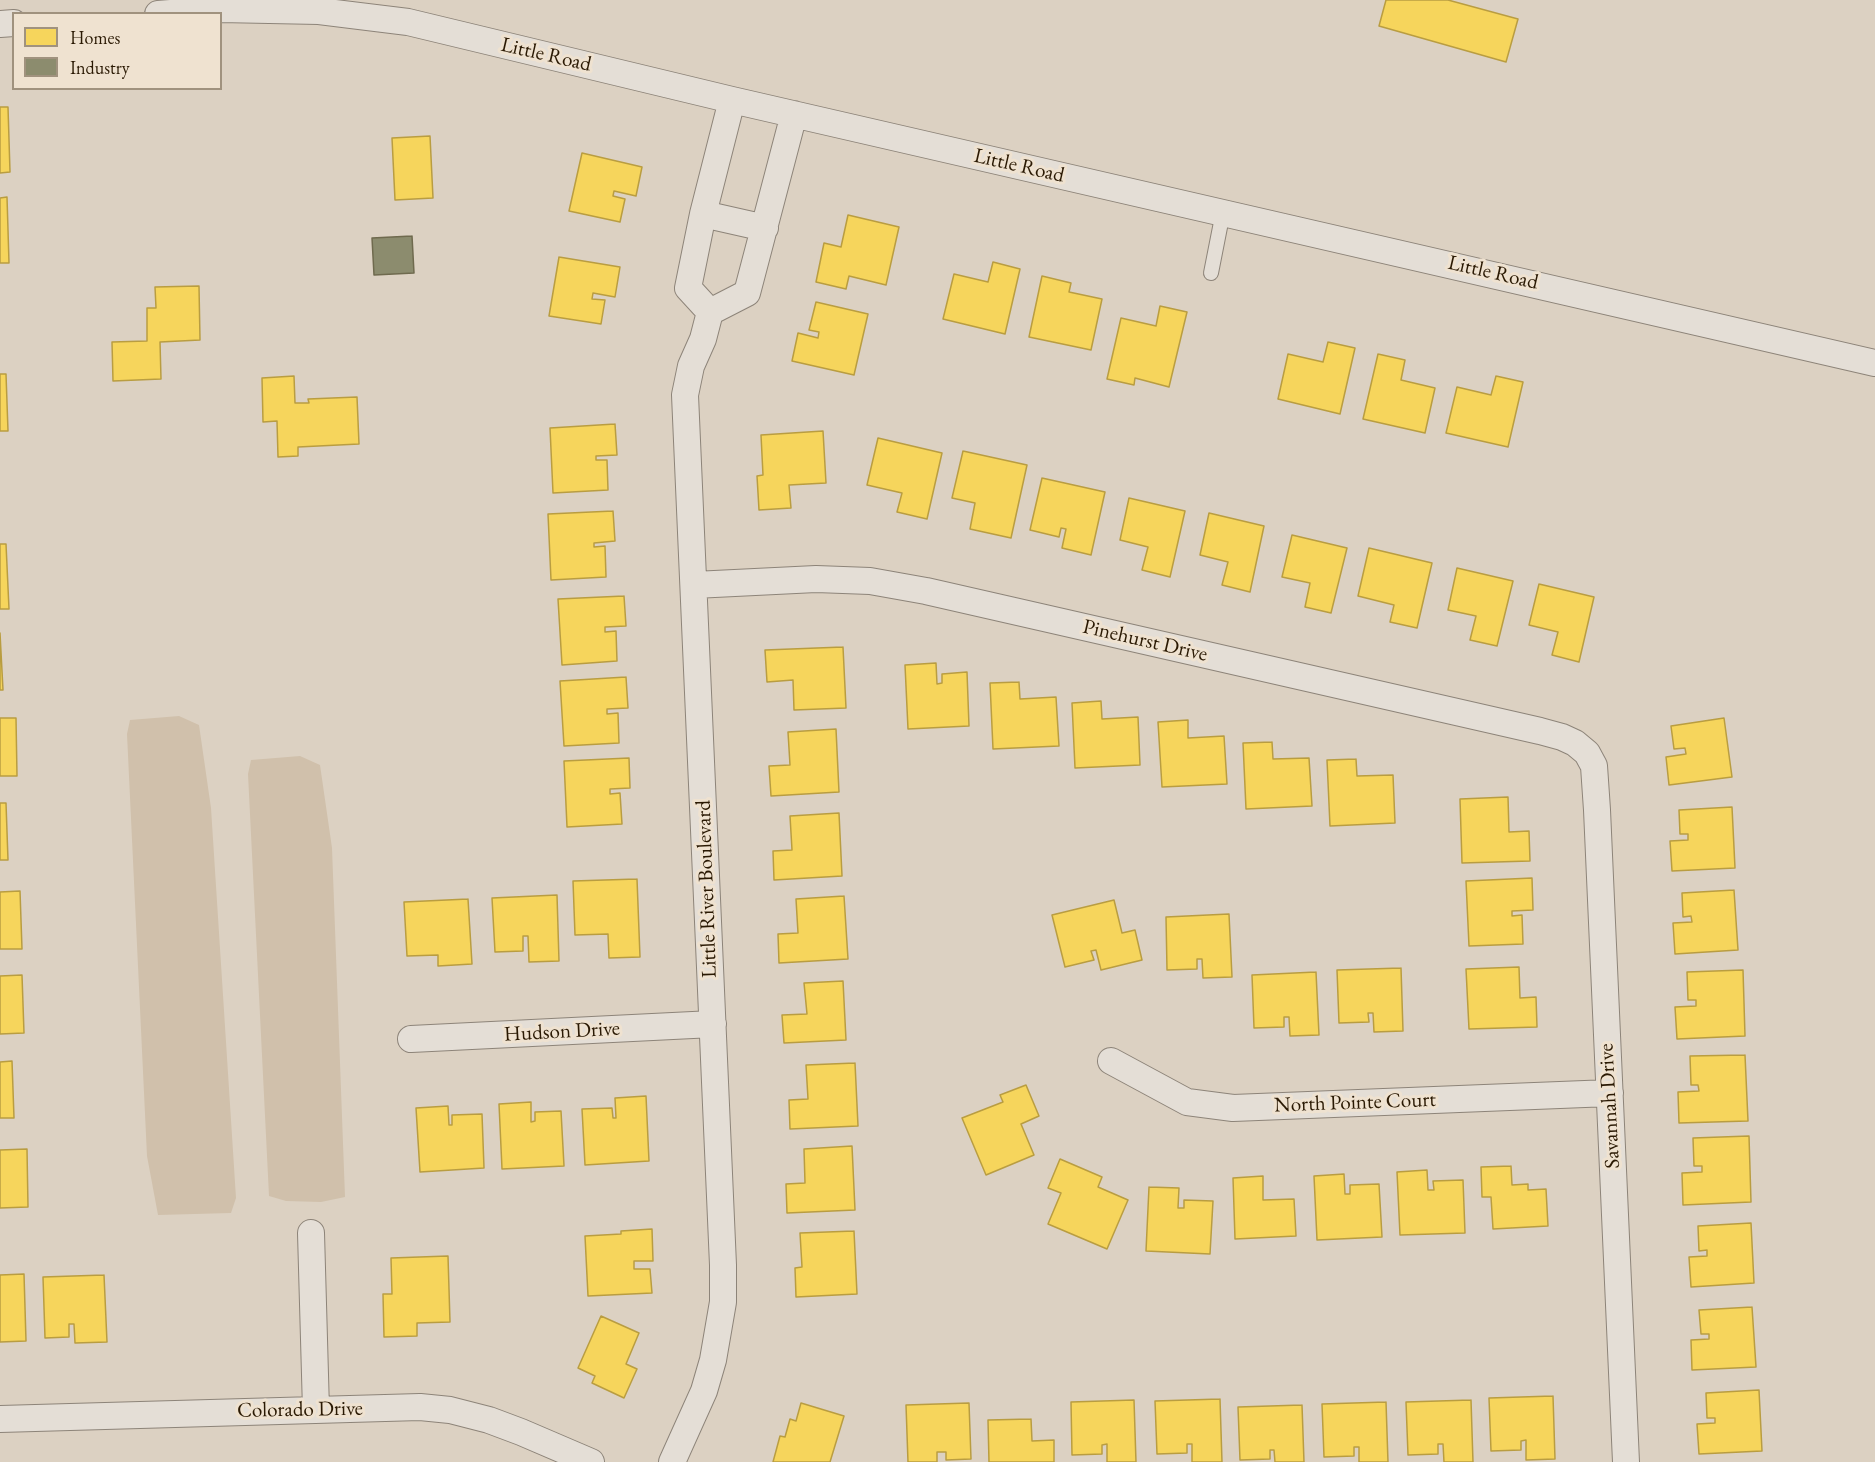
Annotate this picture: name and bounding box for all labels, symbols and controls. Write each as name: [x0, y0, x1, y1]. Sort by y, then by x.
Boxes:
legend: [12, 12, 222, 90]
text: Homes: [70, 26, 120, 49]
street label: Little Road: [498, 32, 594, 78]
text: Industry: [70, 56, 130, 79]
street label: Little Road: [971, 143, 1067, 189]
street label: Little Road: [1445, 250, 1541, 296]
street label: Pinehurst Drive: [1080, 614, 1210, 668]
street label: Little River Boulevard: [691, 800, 723, 978]
street label: Hudson Drive: [503, 1016, 621, 1048]
street label: Savannah Drive: [1594, 1043, 1626, 1169]
street label: North Pointe Court: [1274, 1088, 1436, 1118]
street label: Colorado Drive: [237, 1396, 363, 1424]

